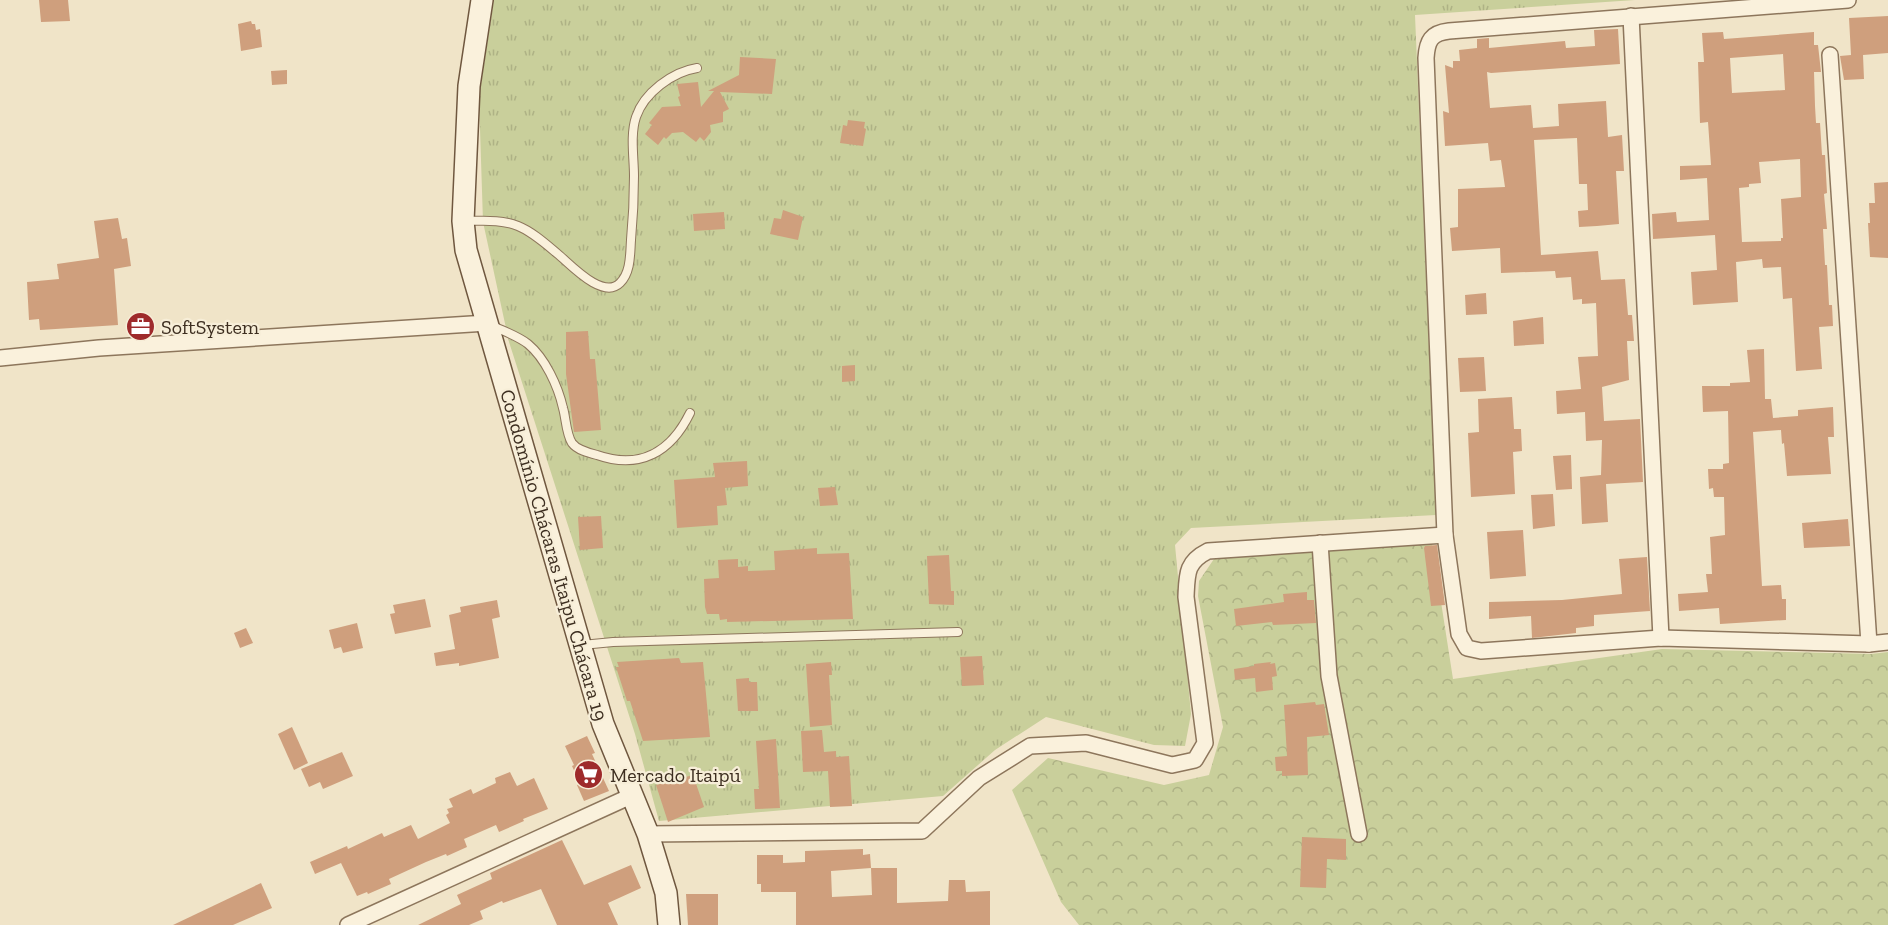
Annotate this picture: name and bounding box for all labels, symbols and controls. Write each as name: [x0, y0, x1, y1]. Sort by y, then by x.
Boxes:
office icon: SoftSystem: [124, 311, 156, 343]
place label: SoftSystem: [161, 315, 260, 339]
street label: Condomínio Chácaras Itaipu Chácara 19: [495, 386, 613, 724]
supermarket icon: Mercado Itaipú: [573, 759, 605, 791]
place label: Mercado Itaipú: [610, 763, 741, 787]

